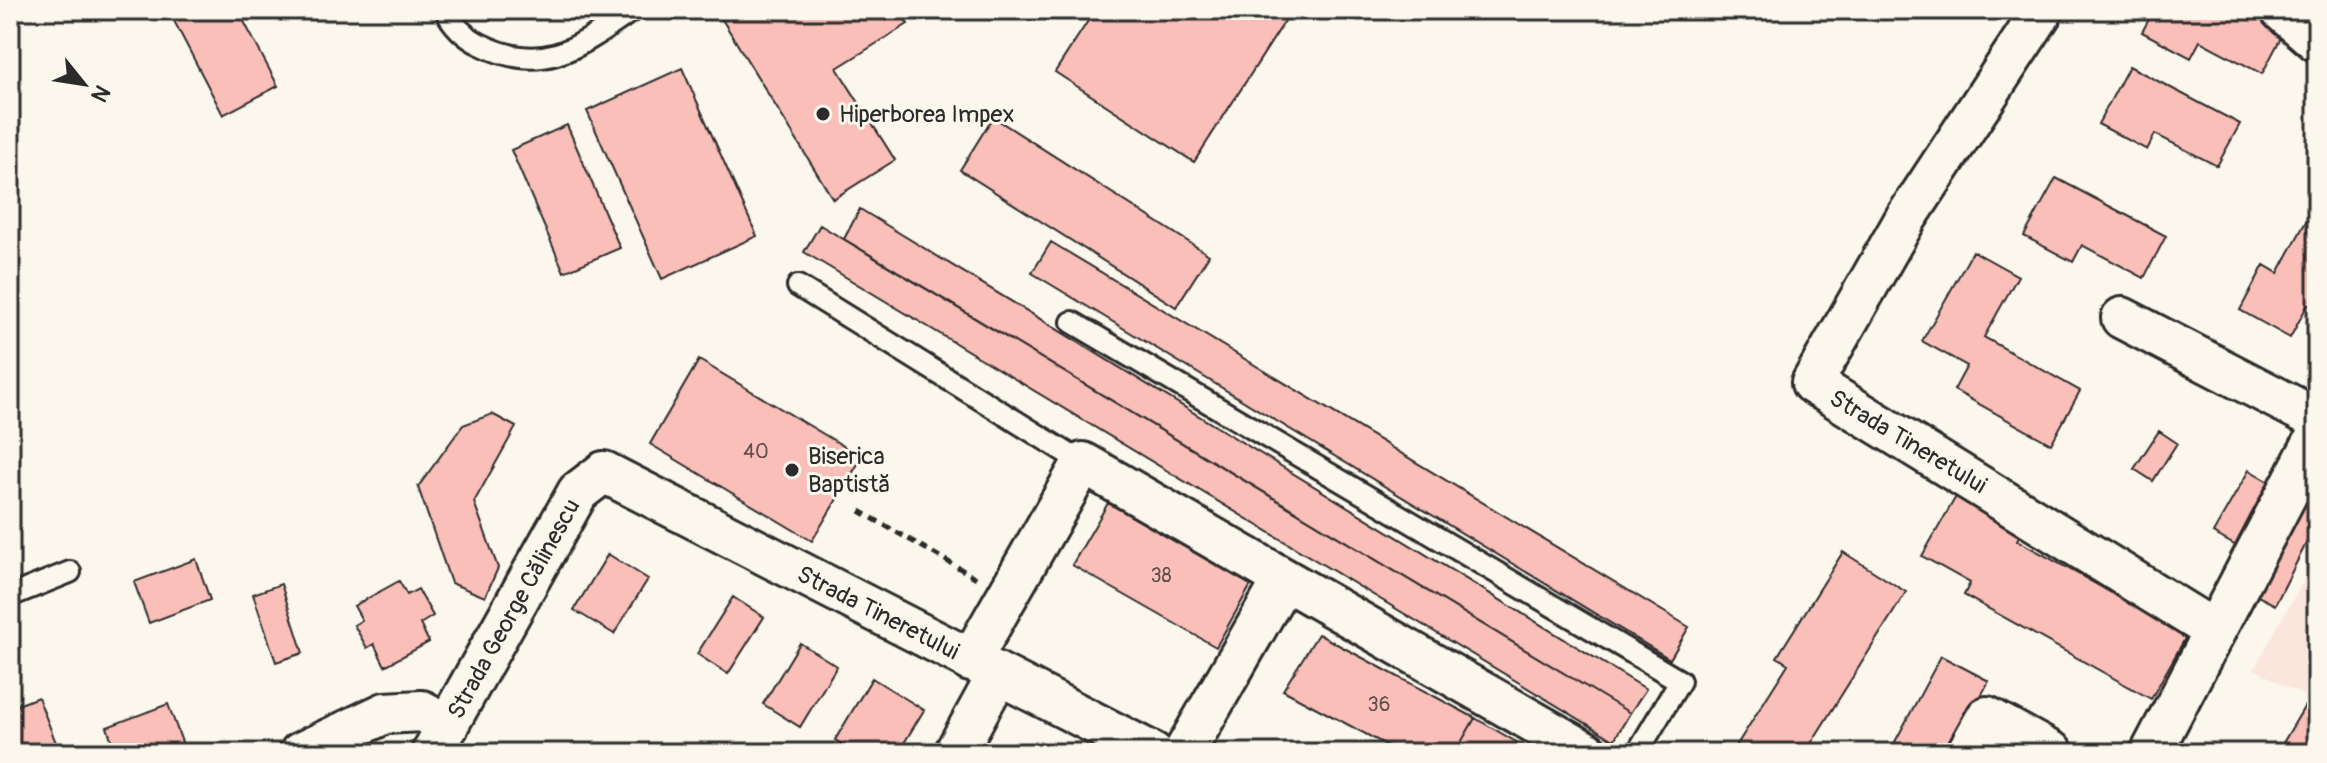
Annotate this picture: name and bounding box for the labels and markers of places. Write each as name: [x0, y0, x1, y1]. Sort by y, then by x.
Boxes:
place label: Hiperborea Impex: [839, 100, 1014, 129]
marker: Hiperborea Impex: [814, 105, 832, 123]
place label: Biserica Baptistă: [808, 442, 891, 499]
marker: Biserica Baptistă: [783, 461, 801, 479]

